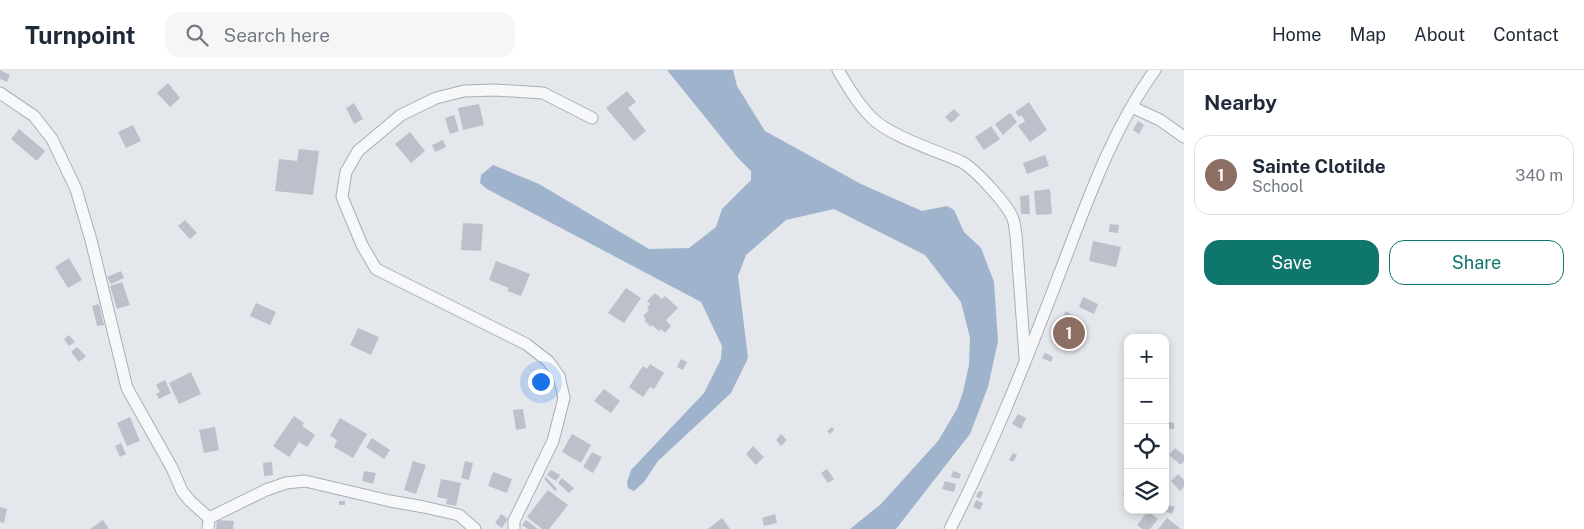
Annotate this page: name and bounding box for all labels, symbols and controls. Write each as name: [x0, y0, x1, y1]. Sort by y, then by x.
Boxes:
search box: [165, 12, 515, 57]
text: Turnpoint: [25, 21, 135, 49]
icon: search: [183, 21, 211, 49]
text: Search here: [223, 24, 330, 46]
text: Home: [1272, 24, 1322, 45]
text: Map: [1350, 24, 1386, 45]
text: About: [1414, 24, 1465, 45]
text: Contact: [1493, 24, 1559, 45]
text: Nearby: [1204, 90, 1277, 115]
text: Sainte Clotilde: [1252, 155, 1386, 177]
text: 1: [1218, 166, 1224, 185]
text: 340 m: [1515, 166, 1563, 185]
text: School: [1252, 177, 1303, 196]
button: Save: [1204, 240, 1379, 285]
button: Share: [1389, 240, 1564, 285]
pin: 1: [1053, 314, 1085, 352]
map controls: [1124, 334, 1169, 514]
button: +: [1124, 334, 1169, 379]
your location: [528, 369, 554, 395]
button: −: [1124, 379, 1169, 424]
button: locate: [1124, 424, 1169, 469]
button: layers: [1124, 469, 1169, 514]

